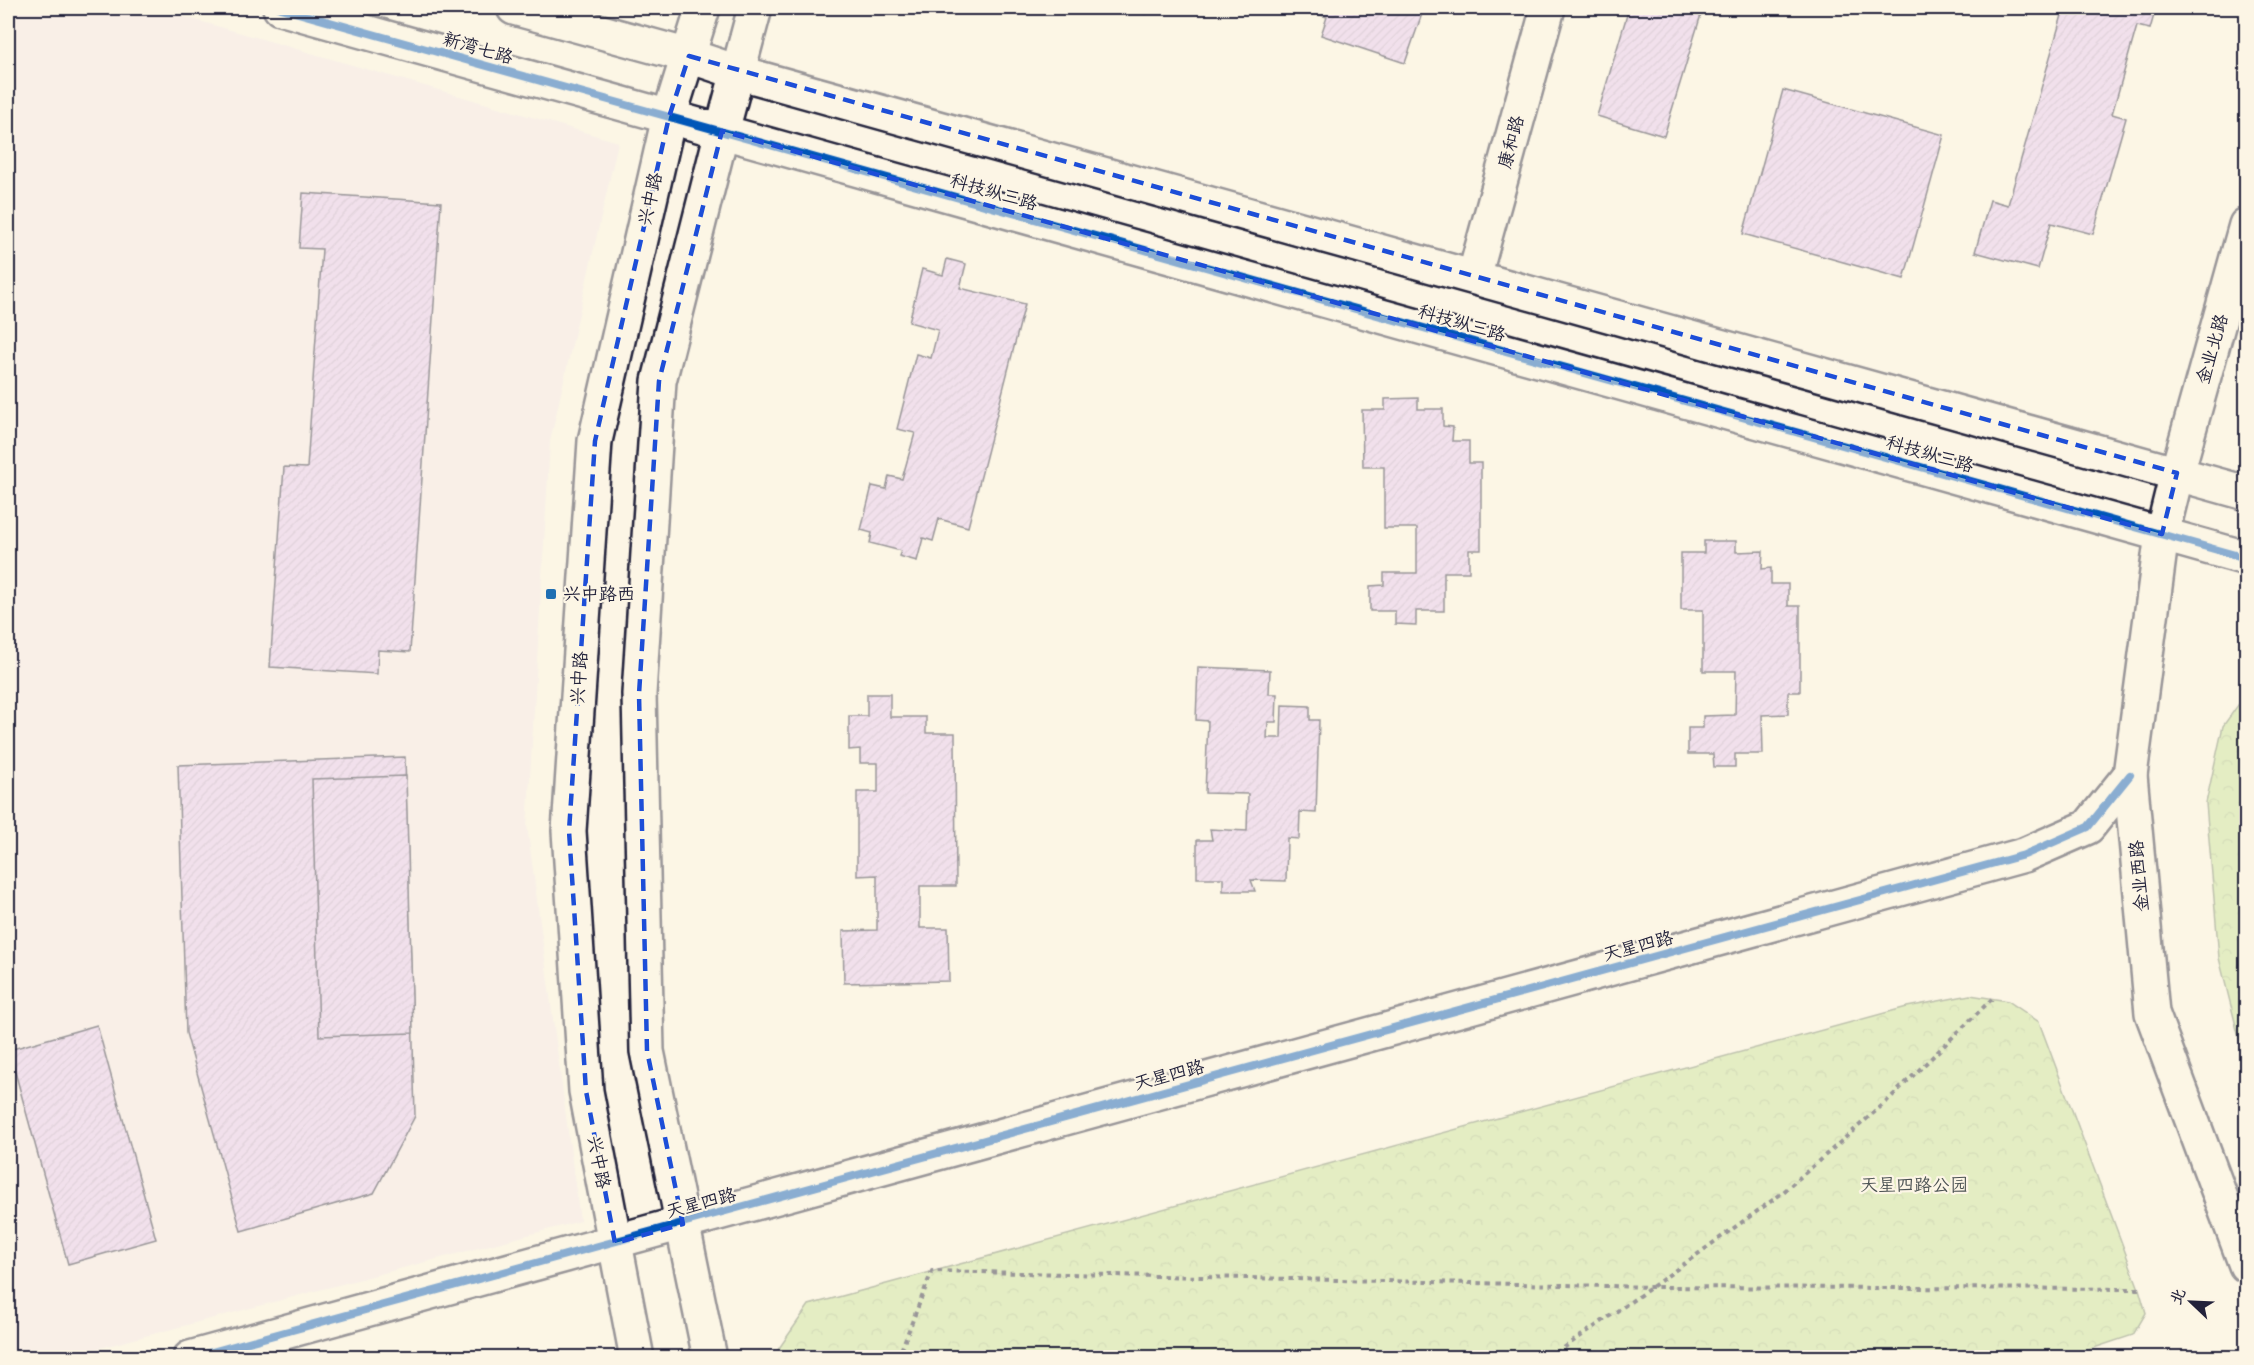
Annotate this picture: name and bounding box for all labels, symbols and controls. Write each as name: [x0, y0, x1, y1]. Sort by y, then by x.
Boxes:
street label: 新湾七路: [440, 27, 516, 68]
street label: 康和路: [1492, 113, 1529, 171]
street label: 科技纵三路: [948, 168, 1041, 215]
street label: 兴中路: [632, 170, 667, 228]
street label: 科技纵三路: [1416, 299, 1509, 346]
street label: 金业北路: [2191, 311, 2232, 387]
street label: 科技纵三路: [1884, 430, 1977, 477]
place label: 兴中路西: [563, 582, 635, 605]
marker: 兴中路西: [544, 587, 558, 601]
street label: 兴中路: [565, 650, 592, 706]
street label: 金业西路: [2124, 839, 2153, 913]
street label: 天星四路: [1600, 925, 1676, 966]
street label: 天星四路: [1131, 1054, 1207, 1095]
street label: 兴中路: [583, 1133, 616, 1191]
park label: 天星四路公园: [1860, 1173, 1968, 1196]
street label: 天星四路: [663, 1182, 739, 1223]
north arrow: [2161, 1272, 2221, 1332]
text: 北: [2165, 1285, 2190, 1307]

